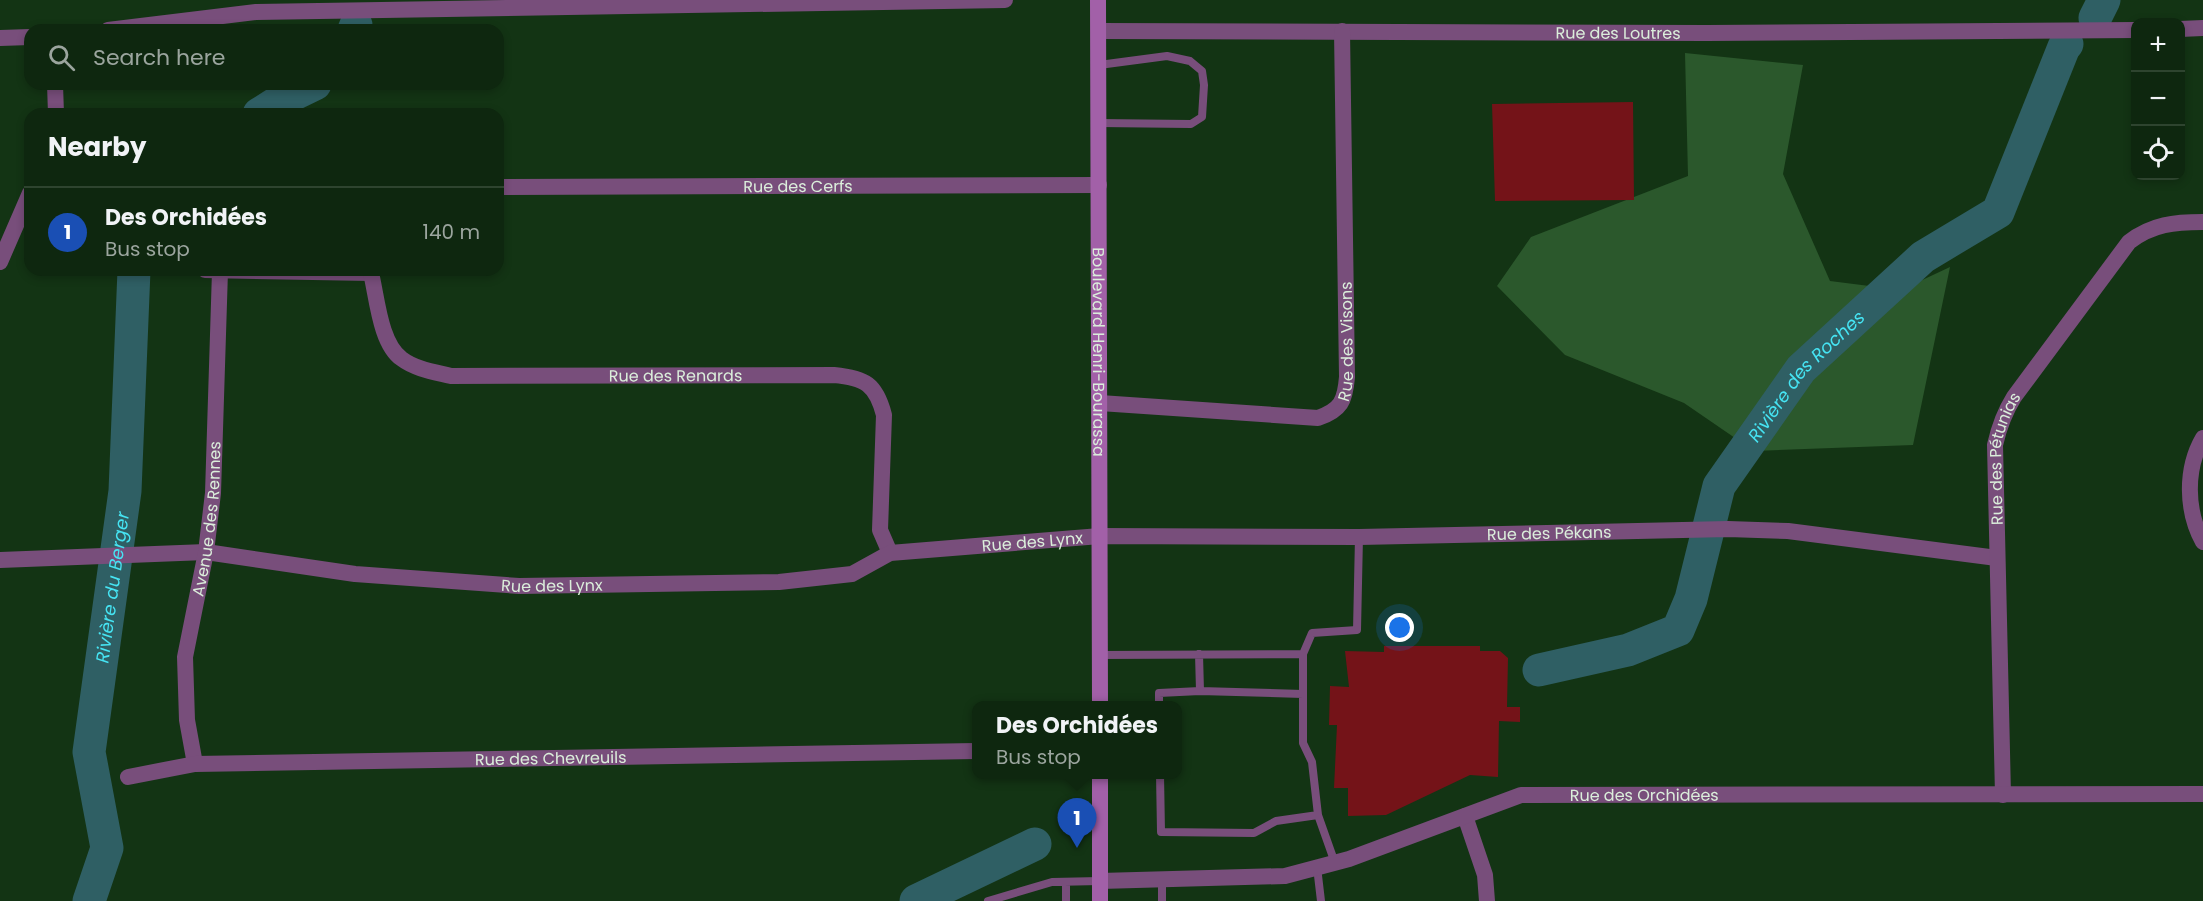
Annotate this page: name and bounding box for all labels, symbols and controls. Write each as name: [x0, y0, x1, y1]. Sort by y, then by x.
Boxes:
map controls: [2131, 18, 2185, 180]
button: +: [2131, 18, 2185, 72]
street label: Rue des Loutres: [1555, 21, 1681, 44]
search box: [24, 24, 504, 90]
icon: search: [45, 41, 78, 74]
text: Search here: [93, 42, 226, 73]
button: −: [2131, 72, 2185, 126]
button: locate: [2131, 126, 2185, 180]
text: Nearby: [48, 129, 146, 165]
street label: Rue des Cerfs: [743, 174, 853, 198]
text: Des Orchidées: [105, 202, 267, 233]
text: 1: [64, 218, 71, 246]
text: 140 m: [423, 218, 480, 246]
text: Bus stop: [105, 235, 190, 263]
street label: Boulevard Henri-Bourassa: [1087, 247, 1111, 457]
street label: Rue des Visons: [1331, 281, 1359, 404]
water label: Rivière des Roches: [1741, 304, 1870, 447]
street label: Rue des Renards: [609, 364, 742, 387]
street label: Rue des Pétunias: [1983, 387, 2026, 525]
street label: Avenue des Rennes: [186, 441, 226, 598]
water label: Rivière du Berger: [89, 509, 135, 664]
street label: Rue des Pékans: [1487, 520, 1612, 546]
street label: Rue des Lynx: [981, 526, 1084, 557]
street label: Rue des Lynx: [500, 573, 603, 598]
your location: [1385, 613, 1414, 642]
popup: [972, 701, 1182, 779]
text: Des Orchidées: [996, 710, 1158, 741]
text: Bus stop: [996, 743, 1081, 771]
street label: Rue des Chevreuils: [475, 745, 627, 771]
street label: Rue des Orchidées: [1570, 783, 1719, 806]
pin: 1: [1058, 798, 1096, 848]

